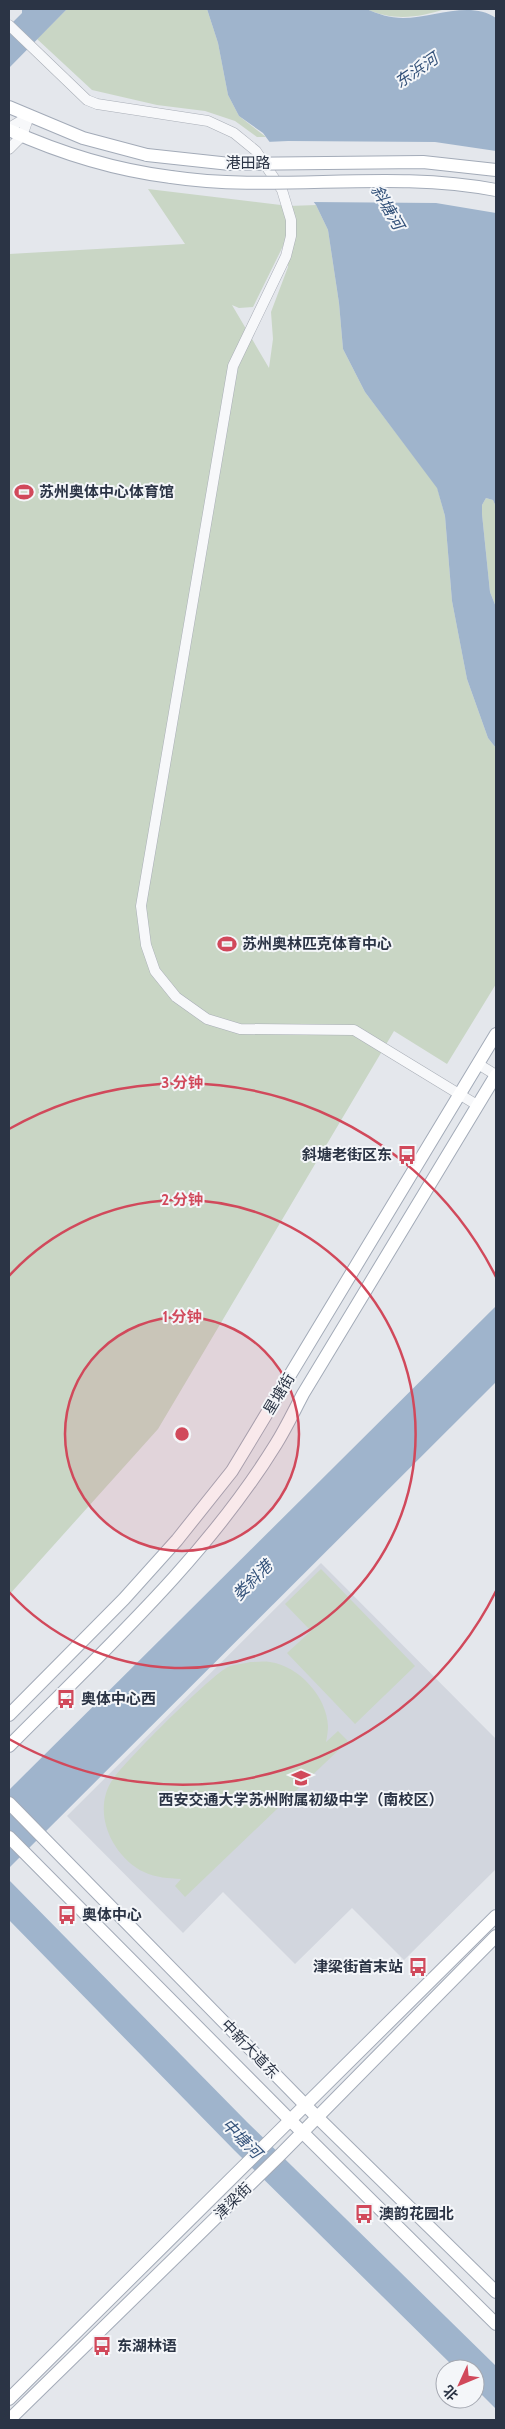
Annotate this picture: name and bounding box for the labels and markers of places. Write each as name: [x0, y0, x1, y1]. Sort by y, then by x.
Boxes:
sports icon: 苏州奥体中心体育馆: [13, 481, 35, 503]
place label: 苏州奥体中心体育馆: [39, 483, 174, 501]
sports icon: 苏州奥林匹克体育中心: [216, 933, 238, 955]
place label: 苏州奥林匹克体育中心: [242, 935, 392, 953]
bus stop icon: 斜塘老街区东: [396, 1144, 418, 1166]
place label: 斜塘老街区东: [302, 1146, 392, 1164]
centre of rings: [173, 1425, 191, 1443]
bus stop icon: 奥体中心西: [55, 1688, 77, 1710]
place label: 奥体中心西: [81, 1690, 156, 1708]
school or university icon: 西安交通大学苏州附属初级中学（南校区）: [290, 1767, 312, 1789]
place label: 西安交通大学苏州附属初级中学（南校区）: [158, 1791, 444, 1809]
bus stop icon: 奥体中心: [56, 1904, 78, 1926]
place label: 奥体中心: [82, 1906, 142, 1924]
bus stop icon: 津梁街首末站: [407, 1956, 429, 1978]
place label: 津梁街首末站: [313, 1958, 403, 1976]
bus stop icon: 澳韵花园北: [353, 2203, 375, 2225]
place label: 澳韵花园北: [379, 2205, 454, 2223]
bus stop icon: 东湖林语: [91, 2335, 113, 2357]
place label: 东湖林语: [117, 2337, 177, 2355]

